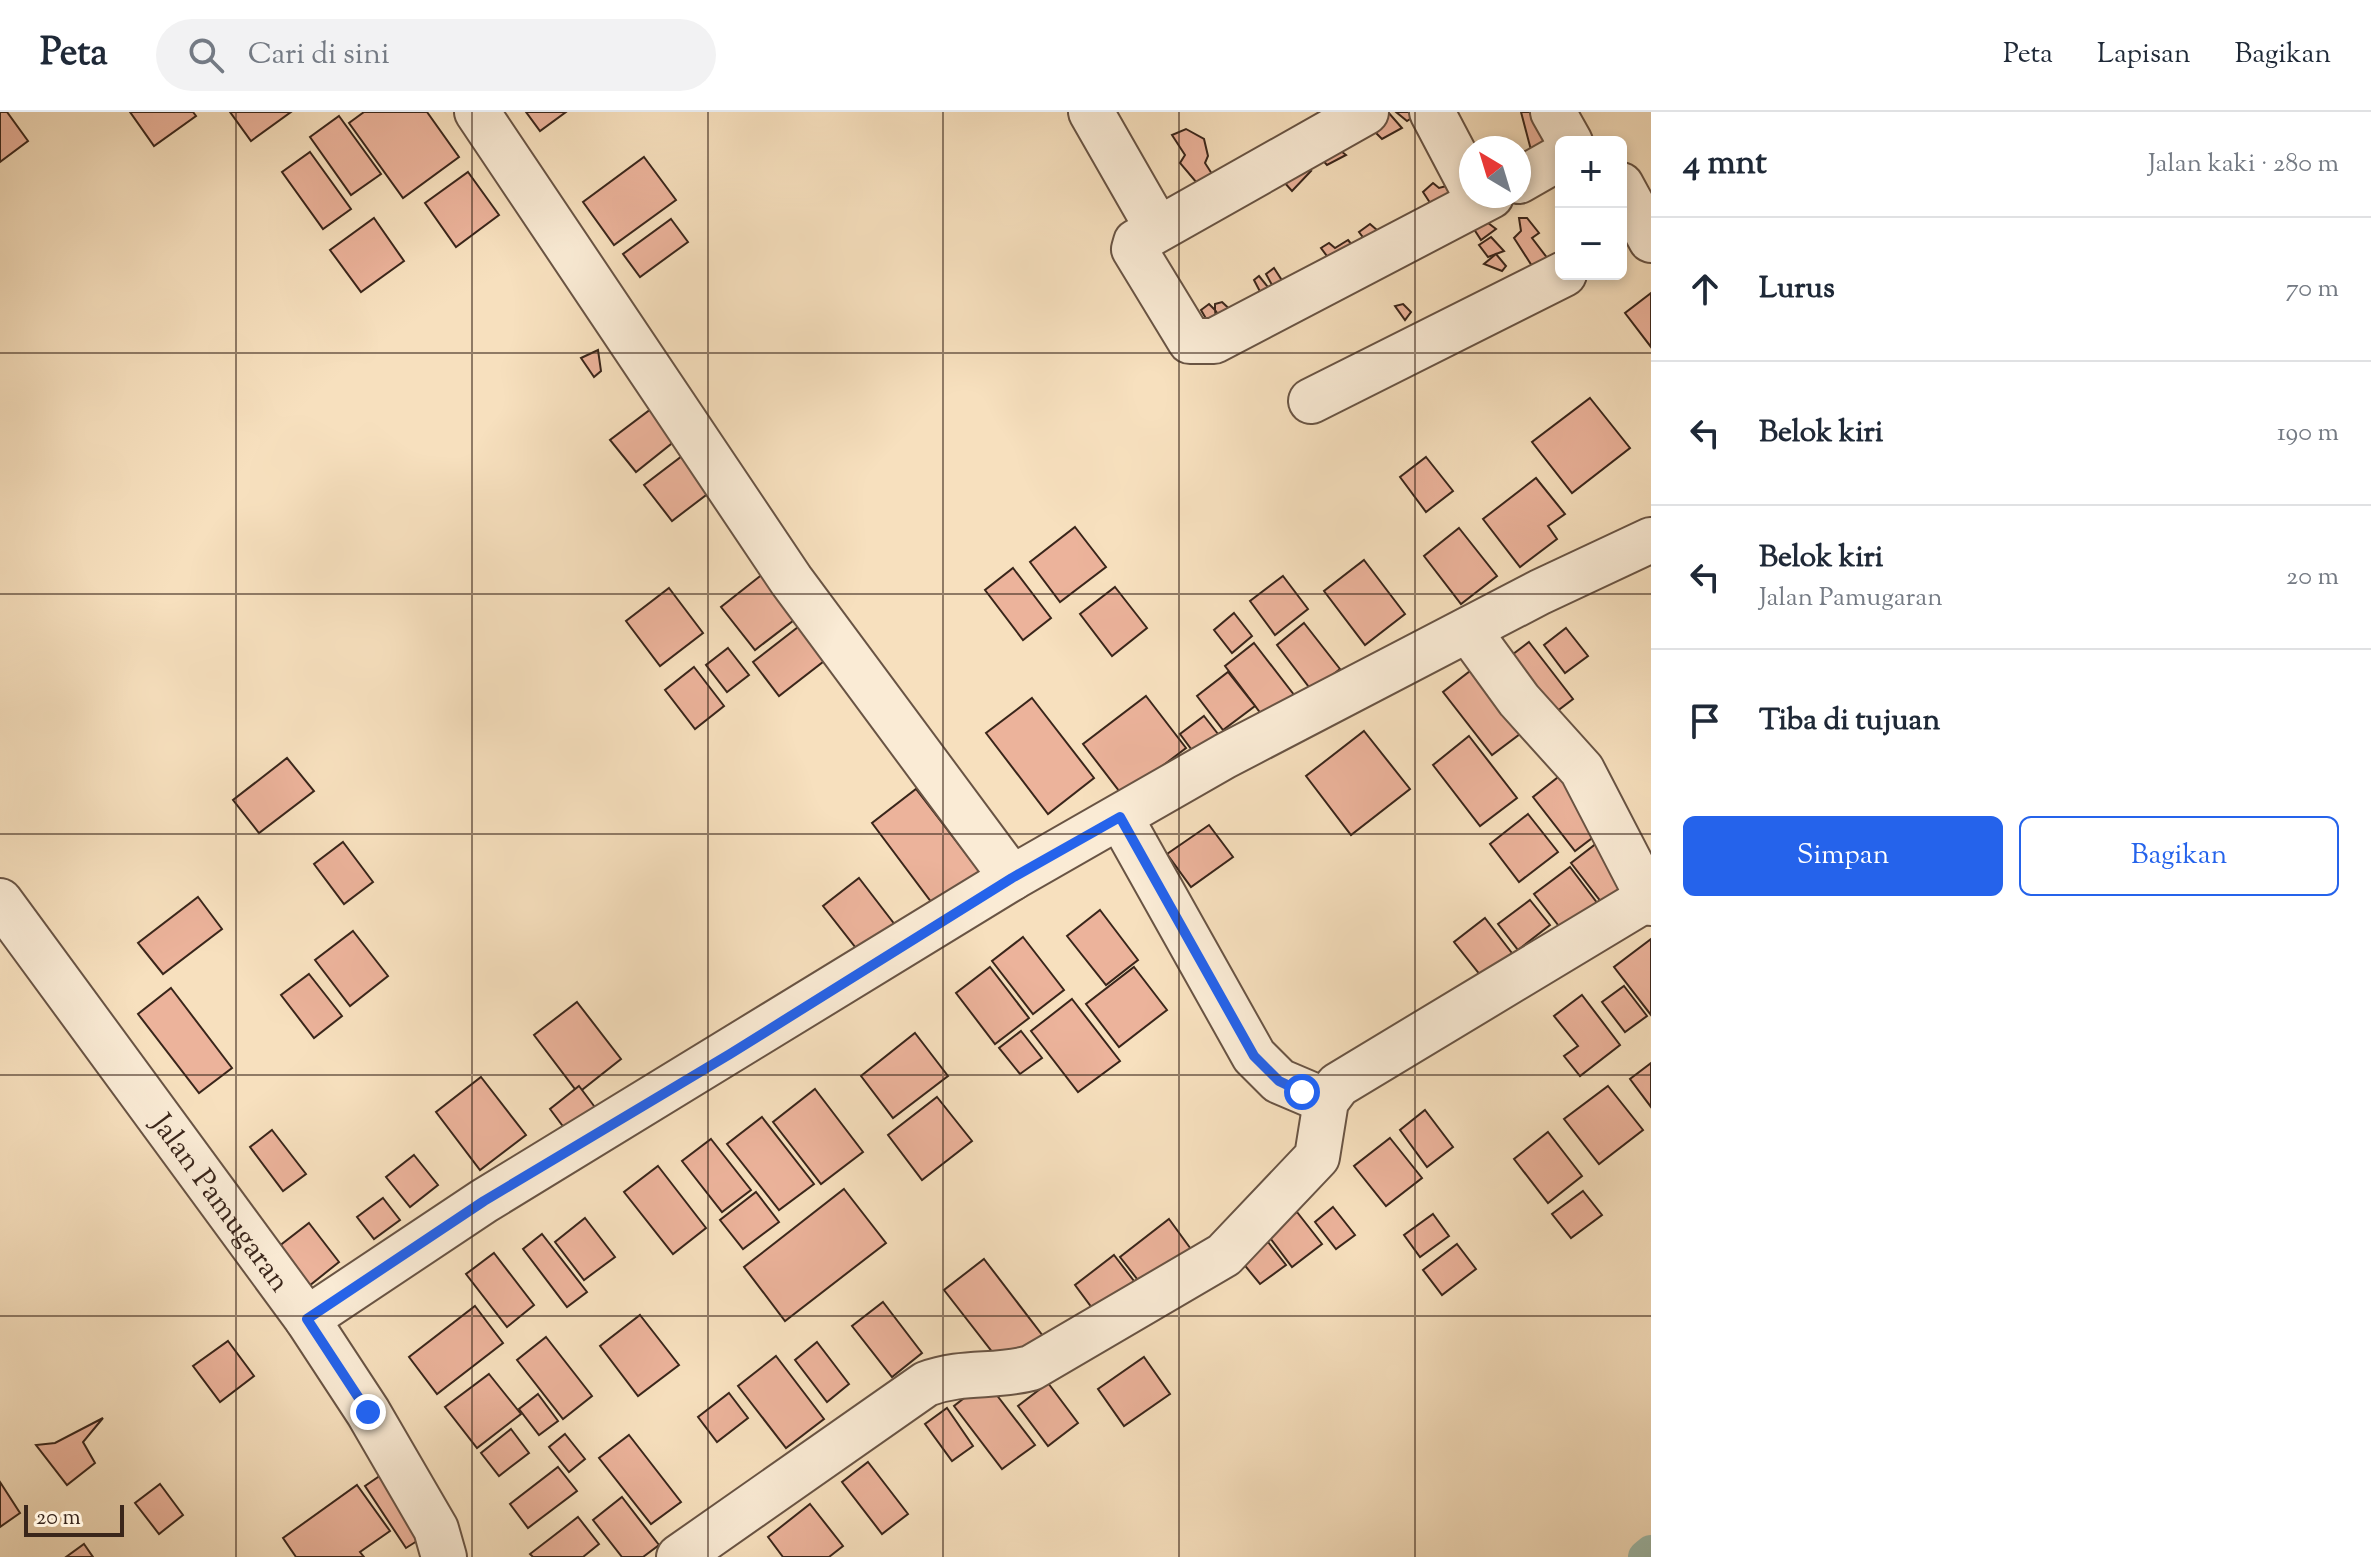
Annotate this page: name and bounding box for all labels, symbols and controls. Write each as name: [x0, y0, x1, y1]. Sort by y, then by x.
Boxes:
search box: [156, 19, 716, 91]
text: Peta: [40, 28, 108, 82]
icon: search: [184, 33, 228, 77]
text: Cari di sini: [248, 34, 390, 77]
text: Peta: [2003, 35, 2053, 75]
text: Lapisan: [2097, 35, 2191, 75]
text: Bagikan: [2235, 35, 2331, 75]
north arrow: [1459, 136, 1531, 208]
map controls: [1555, 136, 1627, 280]
button: +: [1555, 136, 1627, 208]
text: 4 mnt: [1683, 140, 1767, 189]
text: Jalan kaki · 280 m: [2148, 146, 2339, 183]
button: −: [1555, 208, 1627, 280]
icon: ahead: [1683, 267, 1727, 311]
text: Lurus: [1759, 268, 1835, 311]
text: 70 m: [2286, 271, 2339, 308]
icon: left: [1683, 411, 1727, 455]
text: Belok kiri: [1759, 412, 1883, 455]
text: 190 m: [2277, 415, 2339, 452]
text: Belok kiri: [1759, 537, 1883, 580]
icon: left: [1683, 555, 1727, 599]
text: 20 m: [2286, 559, 2339, 596]
text: Jalan Pamugaran: [1759, 580, 1943, 617]
icon: arrive: [1683, 699, 1727, 743]
text: Tiba di tujuan: [1759, 700, 1940, 743]
button: Simpan: [1683, 816, 2003, 896]
button: Bagikan: [2019, 816, 2339, 896]
route start: [1284, 1074, 1320, 1110]
street label: Jalan Pamugaran: [138, 1104, 300, 1302]
route end: [350, 1394, 386, 1430]
scale bar: [24, 1501, 124, 1537]
text: 20 m: [36, 1503, 81, 1535]

